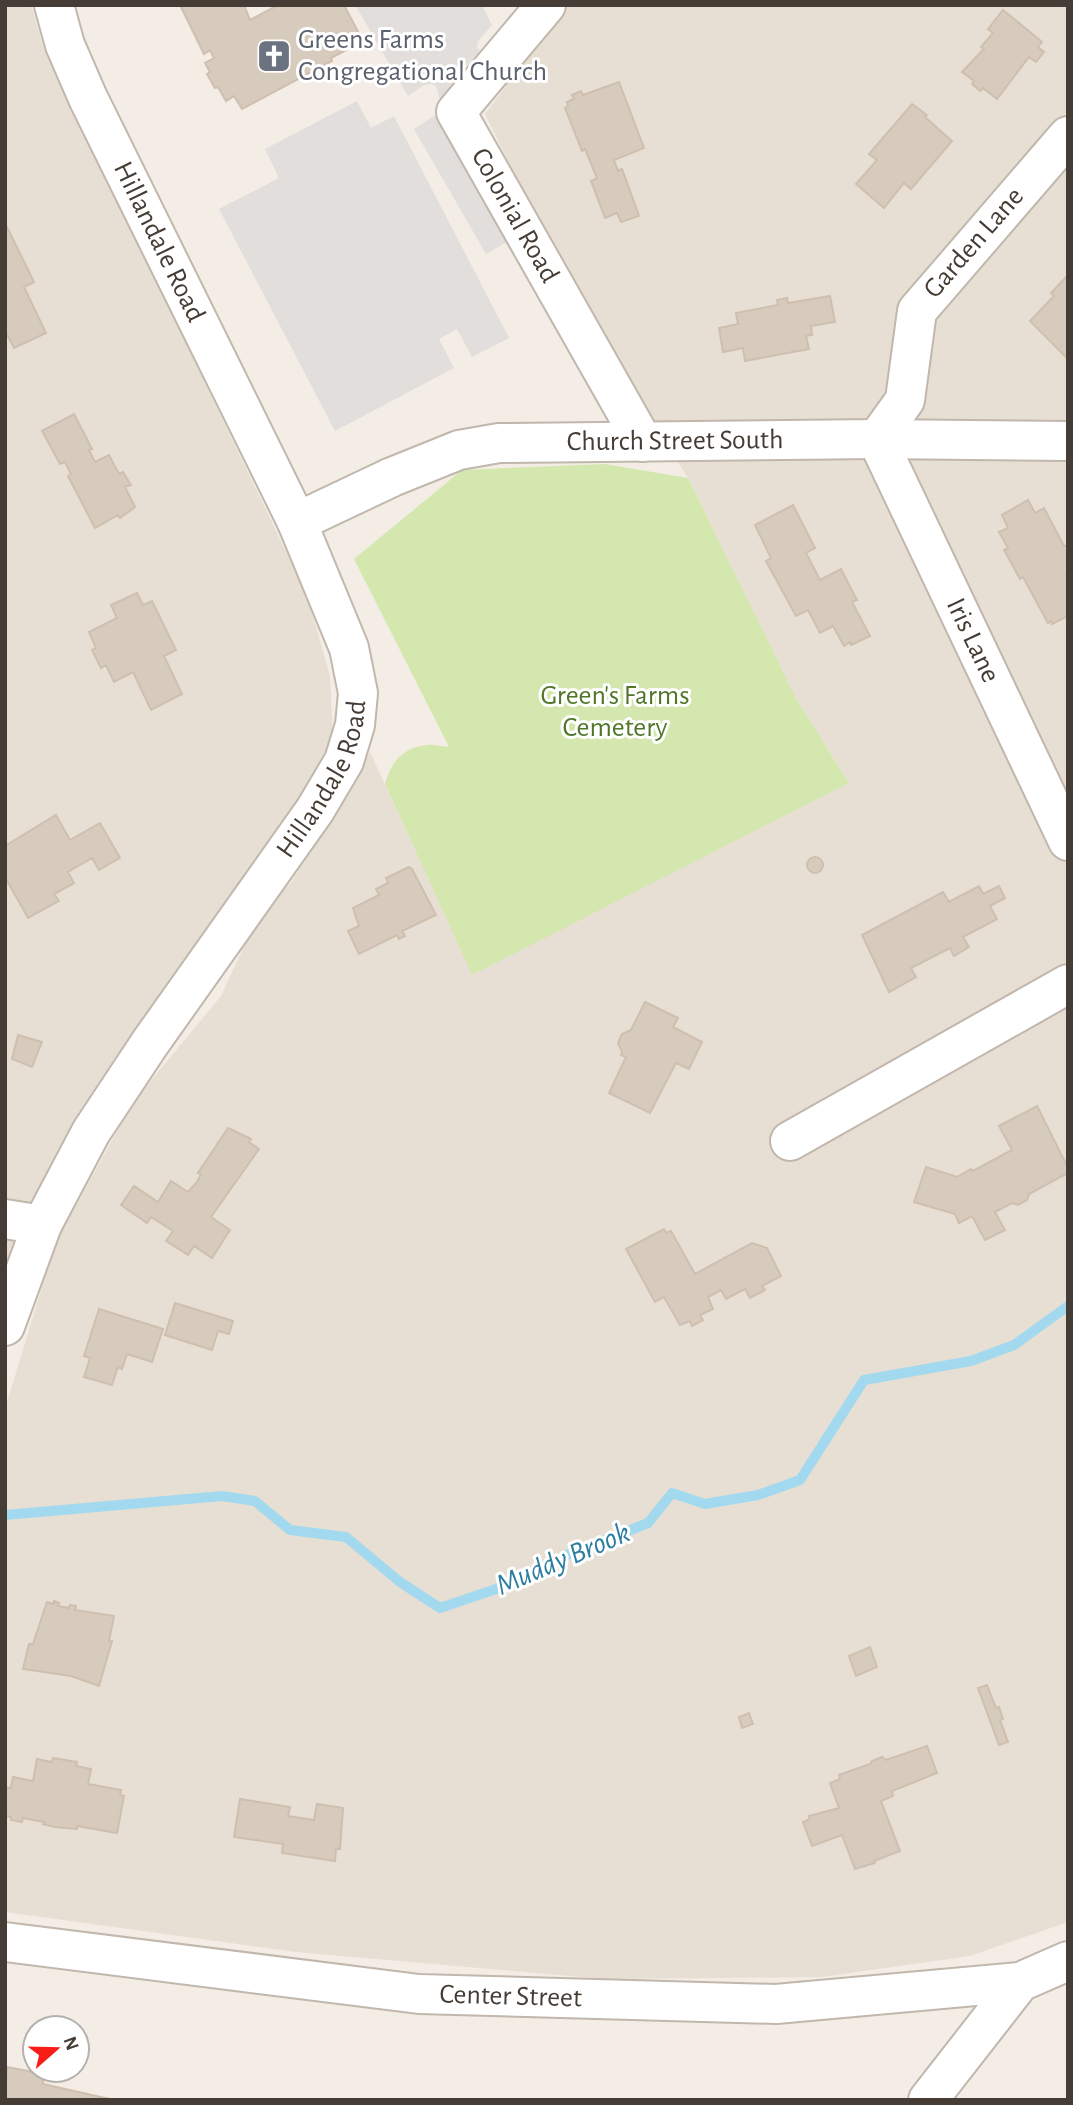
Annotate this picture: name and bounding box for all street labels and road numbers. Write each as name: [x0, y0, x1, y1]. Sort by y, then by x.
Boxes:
street label: Colonial Road: [466, 144, 564, 288]
street label: Hillandale Road: [108, 157, 210, 327]
street label: Garden Lane: [919, 182, 1029, 304]
street label: Church Street South: [566, 426, 784, 456]
street label: Iris Lane: [941, 594, 1005, 687]
street label: Hillandale Road: [272, 699, 371, 863]
street label: Center Street: [439, 1981, 582, 2013]

